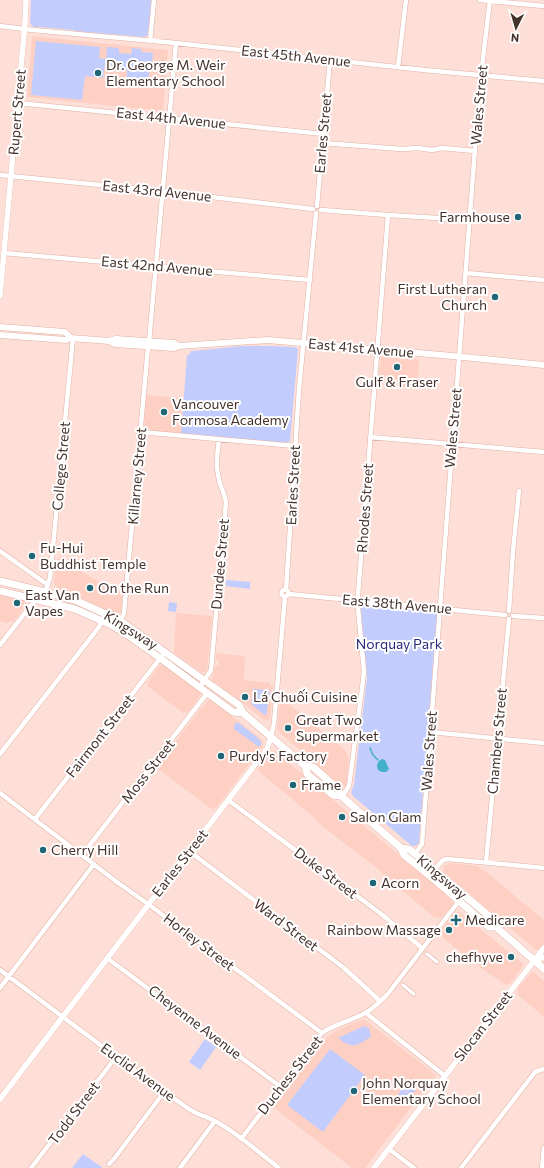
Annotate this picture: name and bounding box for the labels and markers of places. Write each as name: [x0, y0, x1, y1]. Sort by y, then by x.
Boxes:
place label: Dr. George M. Weir Elementary School: [106, 56, 226, 89]
marker: Dr. George M. Weir Elementary School: [93, 68, 103, 78]
place label: Farmhouse: [439, 208, 510, 225]
marker: Farmhouse: [513, 212, 523, 222]
place label: First Lutheran Church: [397, 280, 487, 313]
marker: First Lutheran Church: [490, 292, 500, 302]
marker: Gulf & Fraser: [392, 362, 402, 372]
place label: Gulf & Fraser: [356, 373, 439, 390]
place label: Vancouver Formosa Academy: [172, 395, 289, 428]
marker: Vancouver Formosa Academy: [159, 407, 169, 417]
place label: Fu-Hui Buddhist Temple: [40, 539, 146, 572]
marker: Fu-Hui Buddhist Temple: [27, 551, 37, 561]
place label: On the Run: [98, 579, 169, 596]
marker: On the Run: [85, 583, 95, 593]
place label: East Van Vapes: [25, 586, 80, 619]
marker: East Van Vapes: [12, 598, 22, 608]
place label: Lá Chuối Cuisine: [253, 688, 357, 705]
marker: Lá Chuối Cuisine: [240, 692, 250, 702]
place label: Great Two Supermarket: [296, 711, 379, 744]
marker: Great Two Supermarket: [283, 723, 293, 733]
place label: Purdy's Factory: [229, 747, 327, 764]
marker: Purdy's Factory: [216, 751, 226, 761]
place label: Frame: [301, 776, 341, 793]
marker: Frame: [288, 780, 298, 790]
place label: Salon Glam: [350, 808, 422, 825]
marker: Salon Glam: [337, 812, 347, 822]
place label: Cherry Hill: [51, 841, 118, 858]
marker: Cherry Hill: [38, 845, 48, 855]
place label: Acorn: [381, 874, 419, 891]
marker: Acorn: [368, 878, 378, 888]
place label: Medicare: [465, 911, 524, 928]
marker: Medicare: [450, 914, 462, 926]
place label: Rainbow Massage: [327, 921, 441, 938]
marker: Rainbow Massage: [444, 925, 454, 935]
place label: chefhyve: [446, 948, 503, 965]
marker: chefhyve: [506, 952, 516, 962]
place label: John Norquay Elementary School: [362, 1074, 481, 1107]
marker: John Norquay Elementary School: [349, 1086, 359, 1096]

